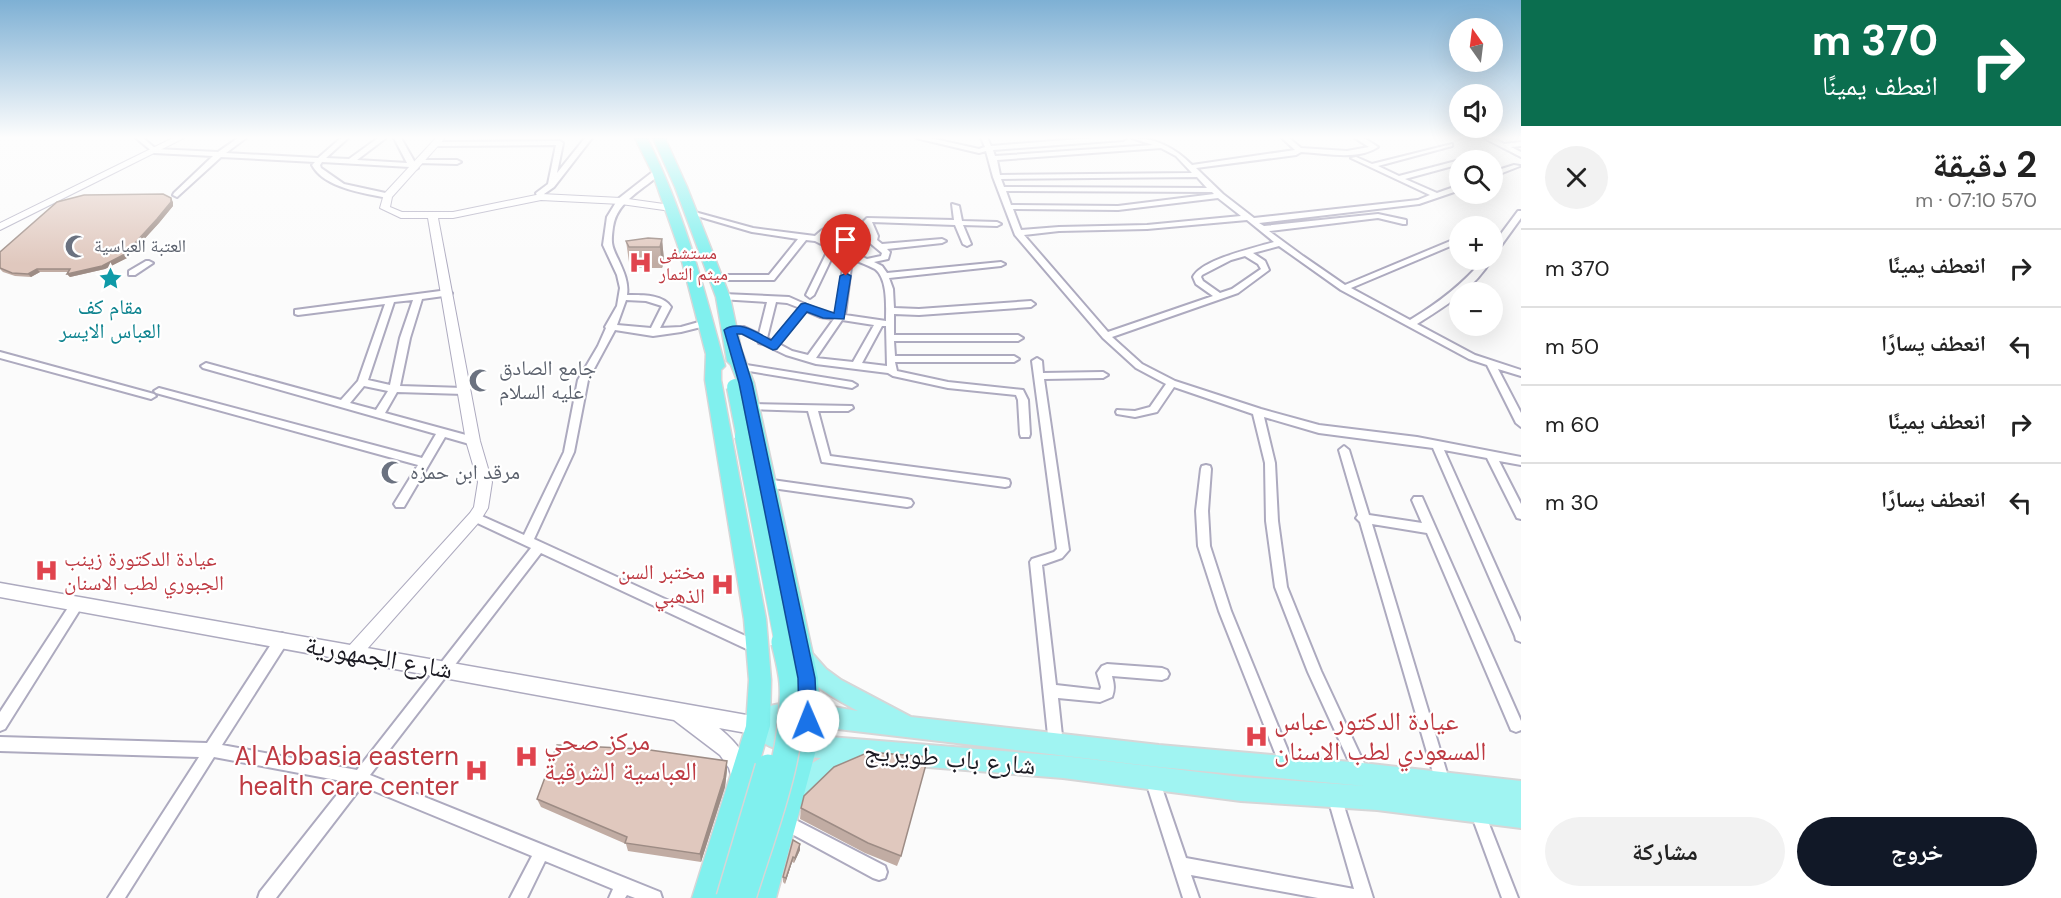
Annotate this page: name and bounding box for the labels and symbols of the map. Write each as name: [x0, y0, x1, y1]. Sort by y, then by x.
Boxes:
north arrow: [1449, 18, 1503, 72]
pin: [820, 214, 871, 276]
mosque icon: العتبة العباسية: [63, 233, 89, 259]
place label: العتبة العباسية: [94, 234, 186, 258]
place label: مستشفى ميثم التمار: [658, 241, 728, 286]
hospital icon: مستشفى ميثم التمار: [628, 250, 654, 276]
place icon: مقام كف العباس الايسر: [97, 266, 123, 292]
place label: مقام كف العباس الايسر: [58, 293, 161, 345]
place label: جامع الصادق عليه السلام: [499, 354, 596, 406]
mosque icon: جامع الصادق عليه السلام: [468, 367, 494, 393]
place label: مرقد ابن حمزه: [410, 458, 520, 486]
mosque icon: مرقد ابن حمزه: [379, 459, 405, 485]
place label: عيادة الدكتورة زينب الجبوري لطب الاسنان: [64, 545, 224, 599]
hospital icon: عيادة الدكتورة زينب الجبوري لطب الاسنان: [33, 558, 59, 584]
place label: مختبر السن الذهبي: [618, 558, 705, 612]
hospital icon: مختبر السن الذهبي: [710, 571, 736, 597]
street label: شارع الجمهورية: [303, 627, 455, 687]
position arrow: [776, 689, 840, 753]
place label: عيادة الدكتور عباس المسعودي لطب الاسنان: [1274, 704, 1487, 772]
hospital icon: عيادة الدكتور عباس المسعودي لطب الاسنان: [1243, 723, 1269, 749]
place label: مركز صحي العباسية الشرقية: [544, 724, 697, 788]
street label: شارع باب طويريج: [863, 734, 1037, 782]
place label: Al Abbasia eastern health care center: [234, 739, 459, 803]
hospital icon: مركز صحي العباسية الشرقية: [513, 743, 539, 769]
hospital icon: Al Abbasia eastern health care center: [464, 758, 490, 784]

